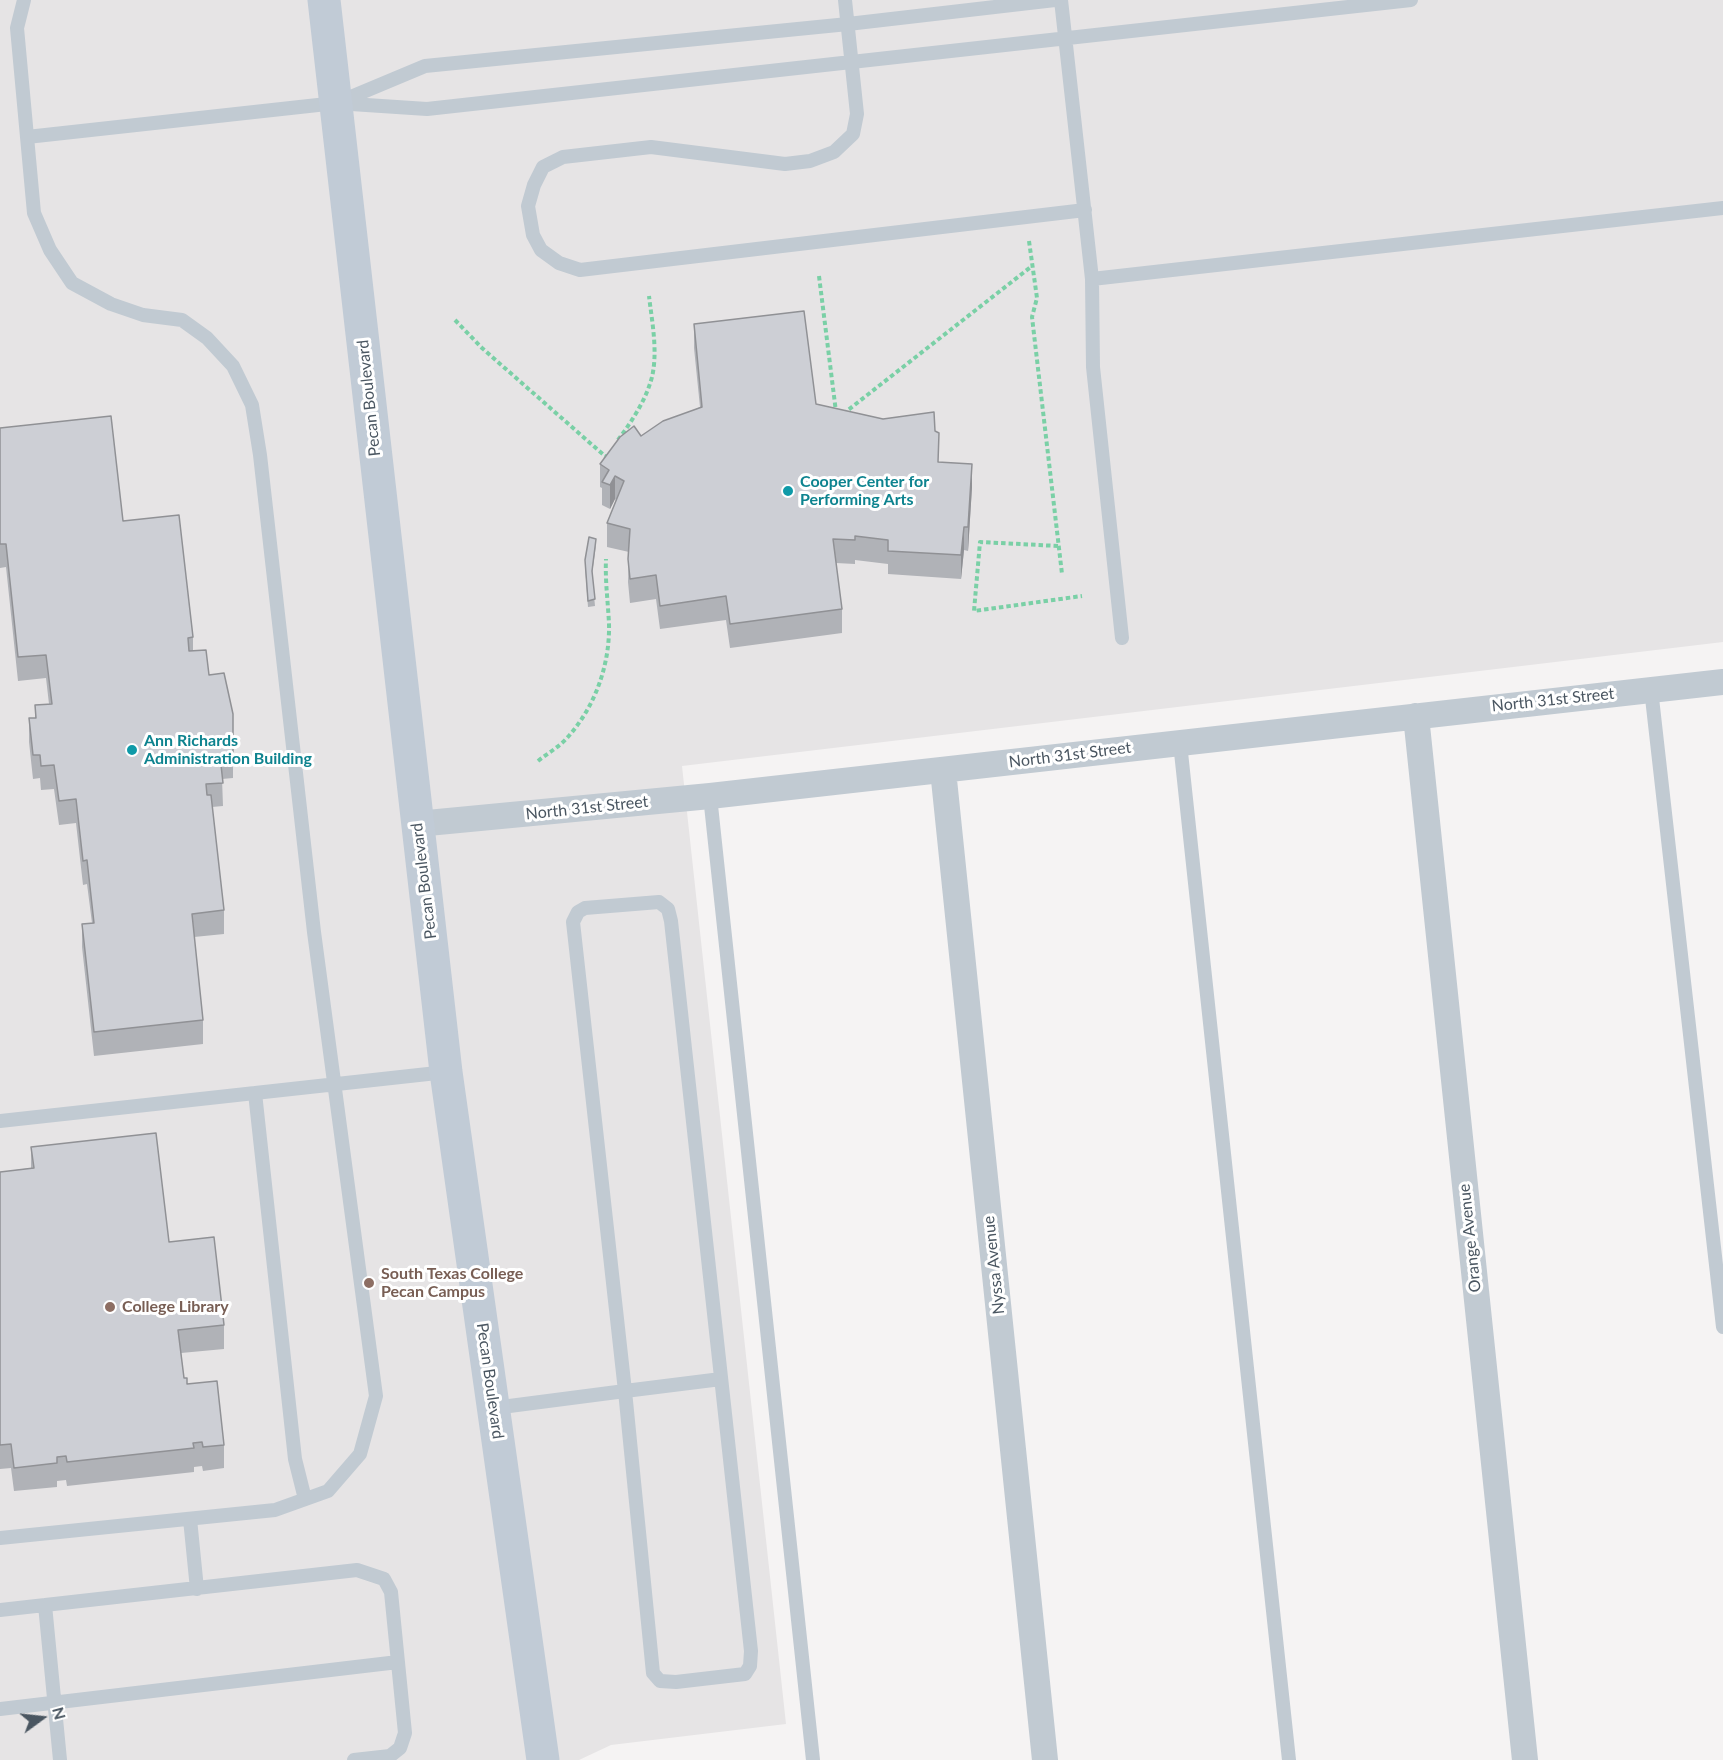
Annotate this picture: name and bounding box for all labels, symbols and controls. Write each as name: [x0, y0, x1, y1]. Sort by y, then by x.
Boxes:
street label: Pecan Boulevard: [353, 339, 385, 457]
place label: Cooper Center for Performing Arts: [800, 472, 929, 510]
marker: Cooper Center for Performing Arts: [781, 484, 795, 498]
street label: North 31st Street: [1491, 684, 1615, 716]
place label: Ann Richards Administration Building: [144, 731, 312, 769]
street label: North 31st Street: [1008, 738, 1132, 772]
marker: Ann Richards Administration Building: [125, 743, 139, 757]
street label: North 31st Street: [525, 792, 649, 824]
street label: Pecan Boulevard: [407, 822, 441, 940]
street label: Orange Avenue: [1455, 1183, 1485, 1293]
street label: Nyssa Avenue: [979, 1215, 1009, 1315]
place label: South Texas College Pecan Campus: [381, 1264, 523, 1302]
marker: South Texas College Pecan Campus: [362, 1276, 376, 1290]
place label: College Library: [122, 1297, 229, 1317]
marker: College Library: [103, 1300, 117, 1314]
street label: Pecan Boulevard: [472, 1322, 508, 1440]
north arrow: [12, 1688, 72, 1748]
text: N: [49, 1705, 71, 1722]

